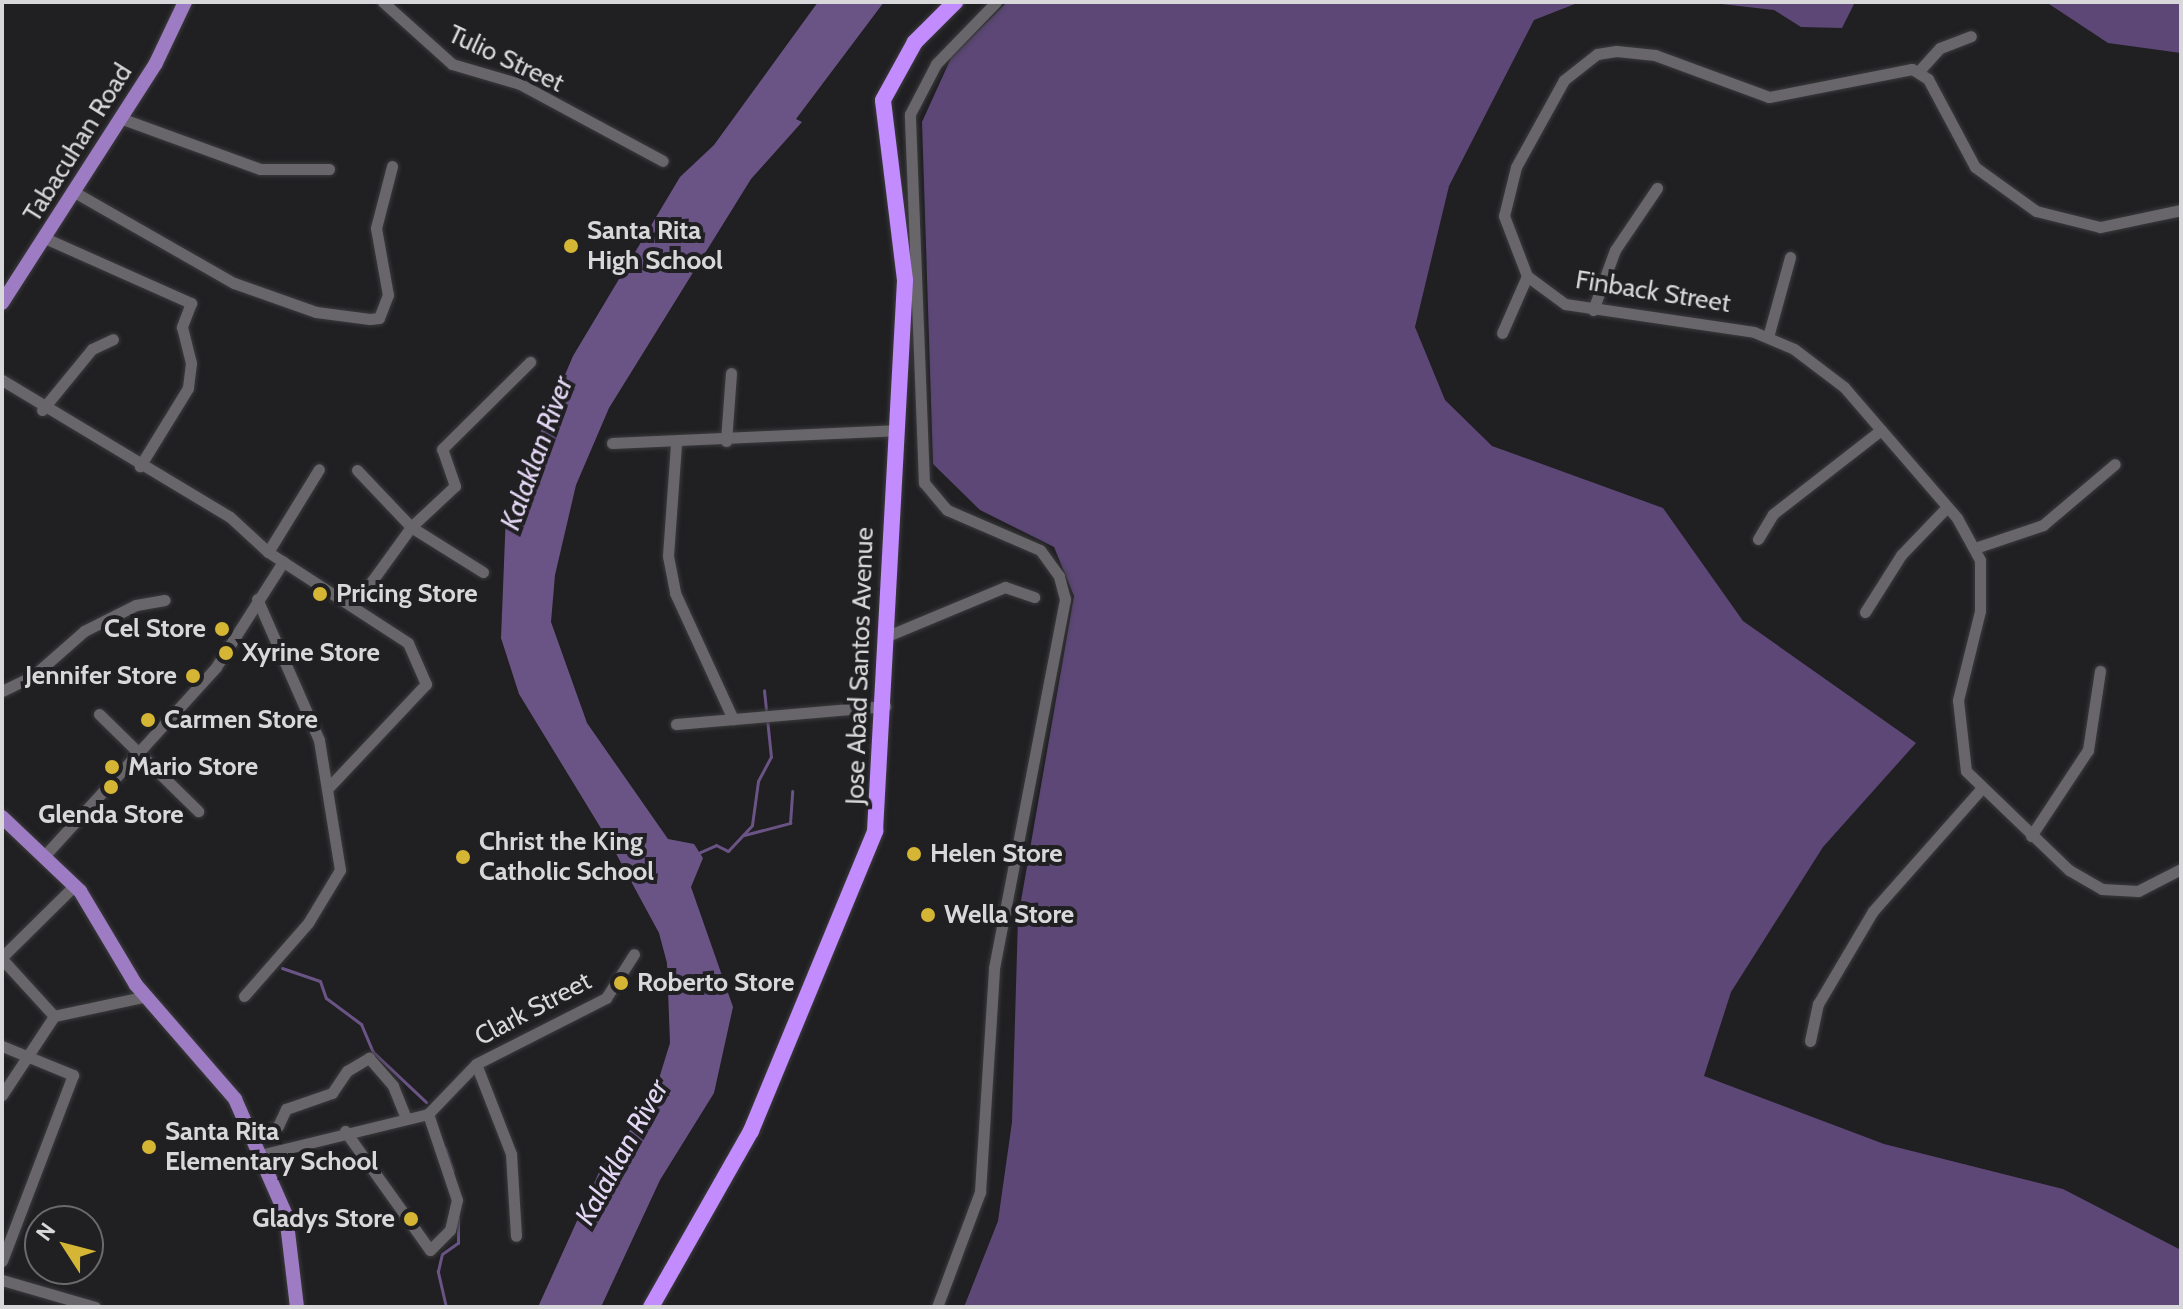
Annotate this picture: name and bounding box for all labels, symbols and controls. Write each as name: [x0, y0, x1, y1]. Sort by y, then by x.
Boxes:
street label: Tulio Street: [443, 19, 569, 99]
street label: Tabacuhan Road: [17, 58, 139, 228]
place label: Santa Rita High School: [587, 215, 723, 276]
marker: Santa Rita High School: [562, 237, 580, 255]
street label: Finback Street: [1573, 264, 1733, 320]
water label: Kalaklan River: [493, 372, 579, 534]
street label: Jose Abad Santos Avenue: [840, 527, 880, 805]
place label: Pricing Store: [336, 578, 478, 610]
marker: Pricing Store: [311, 585, 329, 603]
place label: Cel Store: [104, 613, 206, 645]
marker: Cel Store: [213, 620, 231, 638]
place label: Xyrine Store: [242, 637, 380, 669]
marker: Xyrine Store: [217, 644, 235, 662]
place label: Jennifer Store: [25, 660, 177, 692]
marker: Jennifer Store: [184, 667, 202, 685]
place label: Carmen Store: [164, 704, 318, 736]
marker: Carmen Store: [139, 711, 157, 729]
place label: Mario Store: [128, 751, 258, 783]
marker: Mario Store: [103, 758, 121, 776]
marker: Glenda Store: [102, 778, 120, 796]
place label: Glenda Store: [38, 799, 184, 831]
place label: Christ the King Catholic School: [479, 826, 654, 888]
place label: Helen Store: [930, 838, 1063, 870]
marker: Helen Store: [905, 845, 923, 863]
marker: Christ the King Catholic School: [454, 848, 472, 866]
place label: Wella Store: [944, 899, 1074, 931]
marker: Wella Store: [919, 906, 937, 924]
street label: Clark Street: [470, 965, 596, 1053]
place label: Roberto Store: [637, 967, 794, 999]
marker: Roberto Store: [612, 974, 630, 992]
water label: Kalaklan River: [567, 1074, 675, 1230]
place label: Santa Rita Elementary School: [165, 1116, 378, 1178]
marker: Santa Rita Elementary School: [140, 1138, 158, 1156]
place label: Gladys Store: [252, 1203, 395, 1235]
north arrow: [24, 1205, 104, 1285]
marker: Gladys Store: [402, 1210, 420, 1228]
text: N: [30, 1218, 61, 1246]

